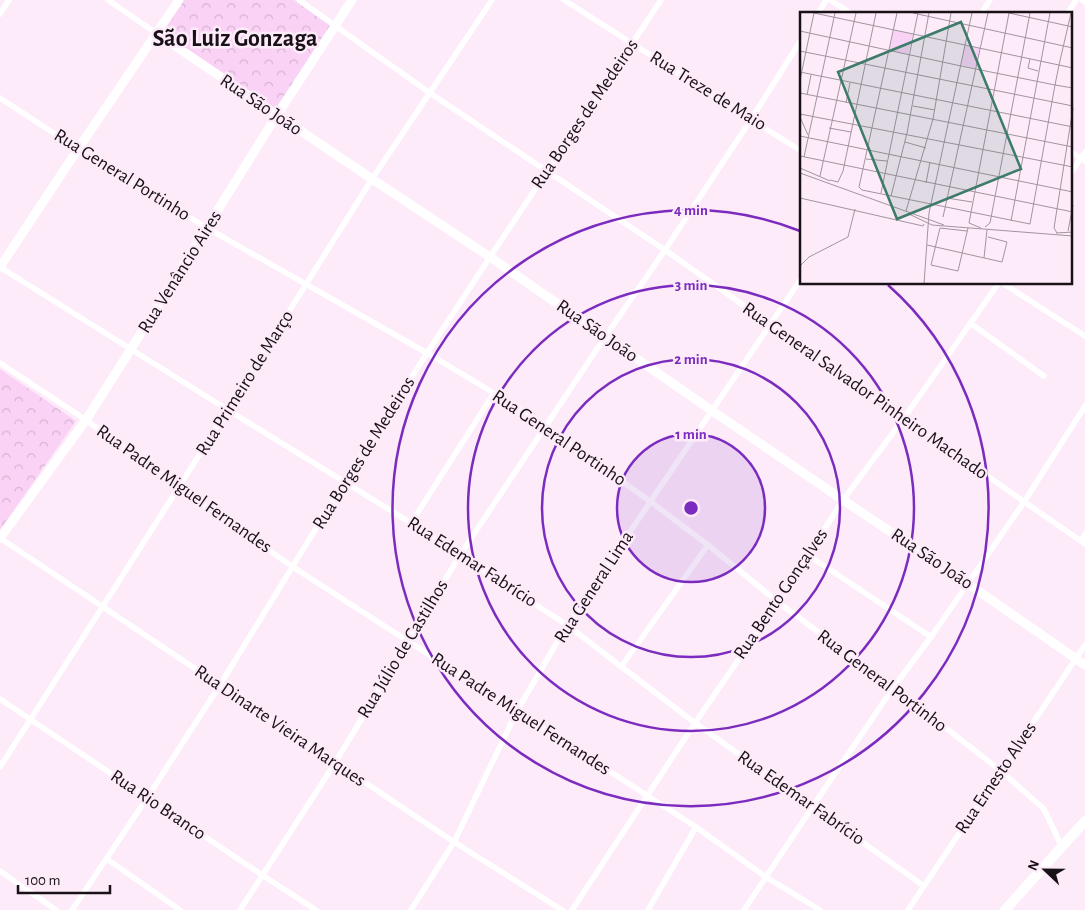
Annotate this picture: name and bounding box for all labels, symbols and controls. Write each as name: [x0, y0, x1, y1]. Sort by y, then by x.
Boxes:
inset map: [800, 12, 1072, 285]
district label: São Luiz Gonzaga: [153, 27, 317, 51]
street label: Rua Borges de Medeiros: [528, 36, 642, 192]
street label: Rua Treze de Maio: [646, 48, 770, 134]
street label: Rua São João: [217, 71, 305, 139]
street label: Rua General Portinho: [51, 125, 193, 225]
text: 4 min: [674, 203, 708, 218]
street label: Rua Venâncio Aires: [135, 207, 225, 337]
text: 3 min: [675, 278, 707, 293]
street label: Rua São João: [553, 296, 641, 366]
street label: Rua General Salvador Pinheiro Machado: [739, 299, 991, 483]
street label: Rua Primeiro de Março: [193, 307, 297, 459]
text: 2 min: [674, 352, 708, 367]
street label: Rua Borges de Medeiros: [309, 373, 419, 533]
street label: Rua General Portinho: [489, 386, 629, 490]
street label: Rua Padre Miguel Fernandes: [93, 421, 275, 557]
text: 1 min: [675, 427, 707, 442]
centre of rings: [682, 499, 700, 517]
street label: Rua Edemar Fabrício: [404, 513, 540, 611]
street label: Rua Bento Gonçalves: [730, 525, 832, 663]
street label: Rua São João: [888, 525, 976, 593]
street label: Rua General Lima: [551, 527, 637, 646]
street label: Rua Júlio de Castilhos: [354, 576, 452, 722]
street label: Rua General Portinho: [814, 626, 950, 736]
street label: Rua Padre Miguel Fernandes: [428, 649, 614, 779]
street label: Rua Dinarte Vieira Marques: [191, 662, 369, 790]
street label: Rua Ernesto Alves: [952, 719, 1040, 837]
street label: Rua Edemar Fabrício: [734, 747, 868, 849]
street label: Rua Rio Branco: [107, 766, 209, 844]
north arrow: [1020, 845, 1070, 895]
text: N: [1026, 858, 1042, 873]
scale bar: [18, 862, 110, 894]
text: 100 m: [25, 873, 60, 888]

